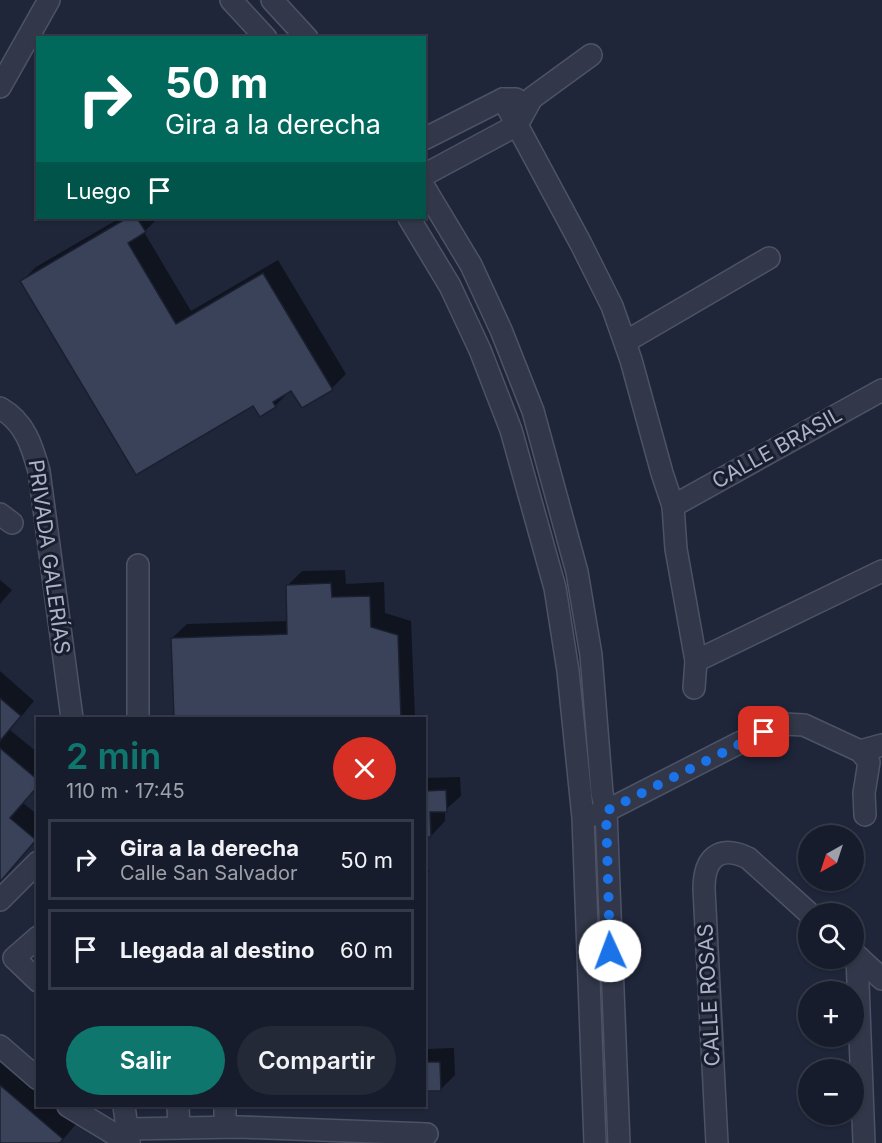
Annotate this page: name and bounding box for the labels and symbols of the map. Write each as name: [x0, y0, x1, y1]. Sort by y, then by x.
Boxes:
street label: CALLE BRASIL: [708, 402, 846, 494]
street label: PRIVADA GALERÍAS: [23, 458, 77, 656]
pin: [738, 706, 789, 757]
north arrow: [798, 825, 864, 891]
position arrow: [578, 919, 642, 983]
street label: CALLE ROSAS: [692, 923, 725, 1067]

